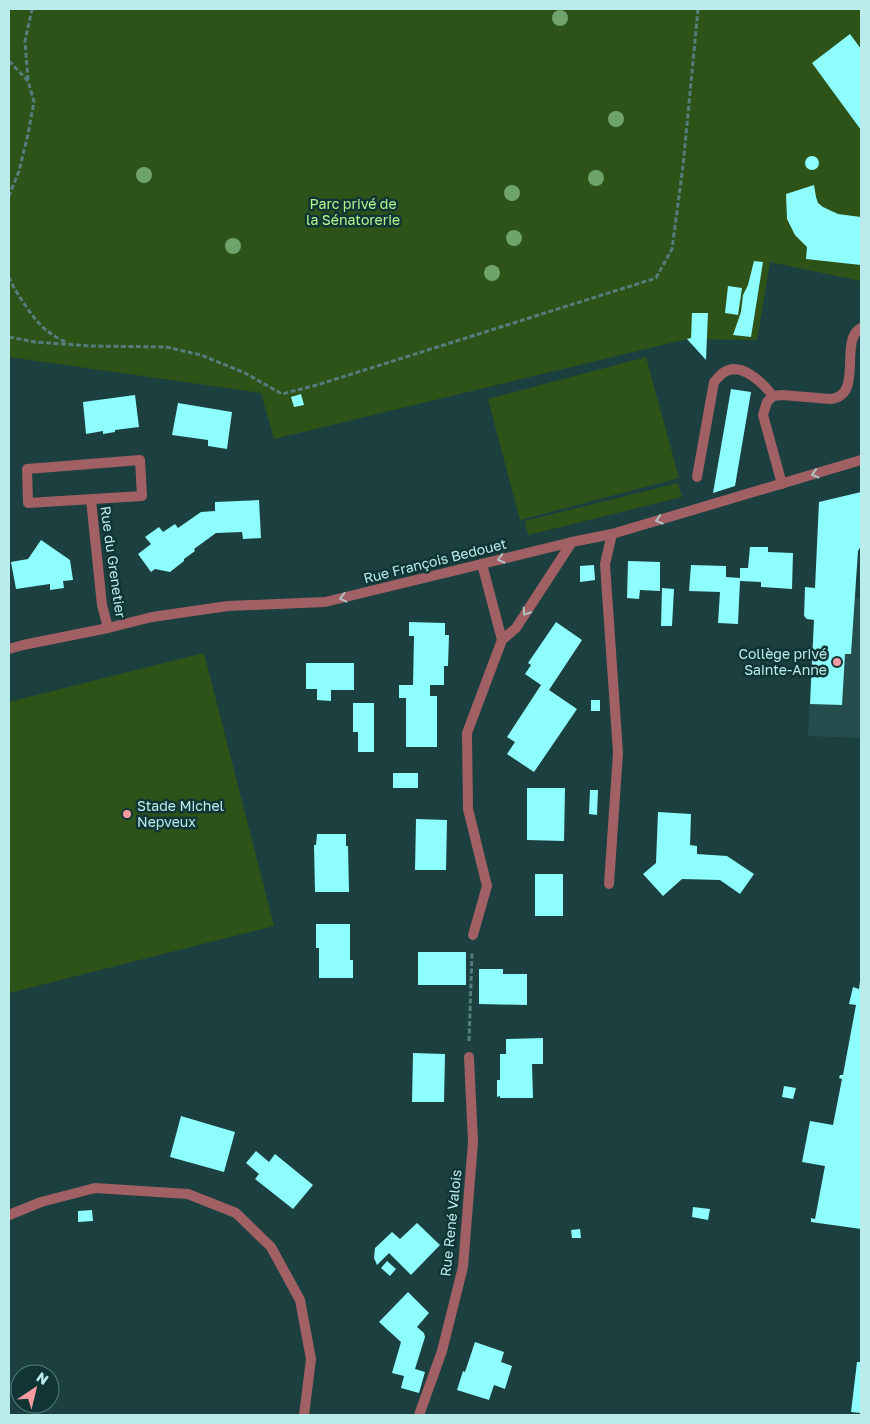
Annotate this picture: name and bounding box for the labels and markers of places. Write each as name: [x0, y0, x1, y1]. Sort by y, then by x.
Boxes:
place label: Collège privé Sainte-Anne: [738, 645, 827, 678]
marker: Collège privé Sainte-Anne: [831, 656, 843, 668]
place label: Stade Michel Nepveux: [137, 797, 224, 830]
marker: Stade Michel Nepveux: [121, 808, 133, 820]

